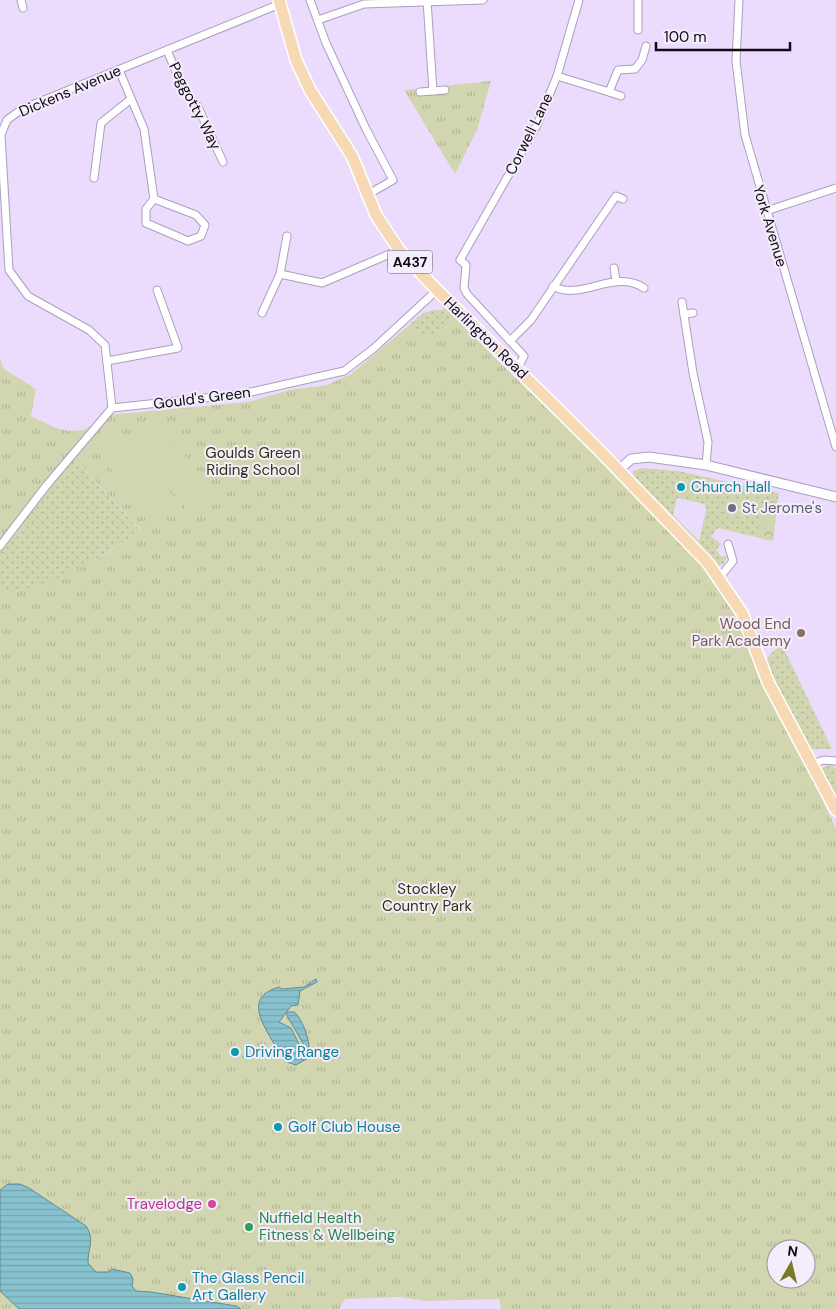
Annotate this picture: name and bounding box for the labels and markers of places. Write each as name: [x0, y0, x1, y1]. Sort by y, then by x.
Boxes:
place label: Church Hall: [691, 477, 771, 497]
marker: Church Hall: [675, 481, 687, 493]
place label: St Jerome's: [742, 498, 822, 518]
marker: St Jerome's: [726, 502, 738, 514]
place label: Wood End Park Academy: [692, 614, 792, 651]
marker: Wood End Park Academy: [795, 627, 807, 639]
place label: Driving Range: [245, 1042, 339, 1062]
marker: Driving Range: [229, 1046, 241, 1058]
place label: Golf Club House: [288, 1117, 401, 1137]
marker: Golf Club House: [272, 1121, 284, 1133]
place label: Travelodge: [127, 1194, 202, 1214]
marker: Travelodge: [206, 1198, 218, 1210]
place label: Nuffield Health Fitness & Wellbeing: [259, 1208, 395, 1245]
marker: Nuffield Health Fitness & Wellbeing: [243, 1221, 255, 1233]
place label: The Glass Pencil Art Gallery: [192, 1268, 304, 1305]
marker: The Glass Pencil Art Gallery: [176, 1281, 188, 1293]

